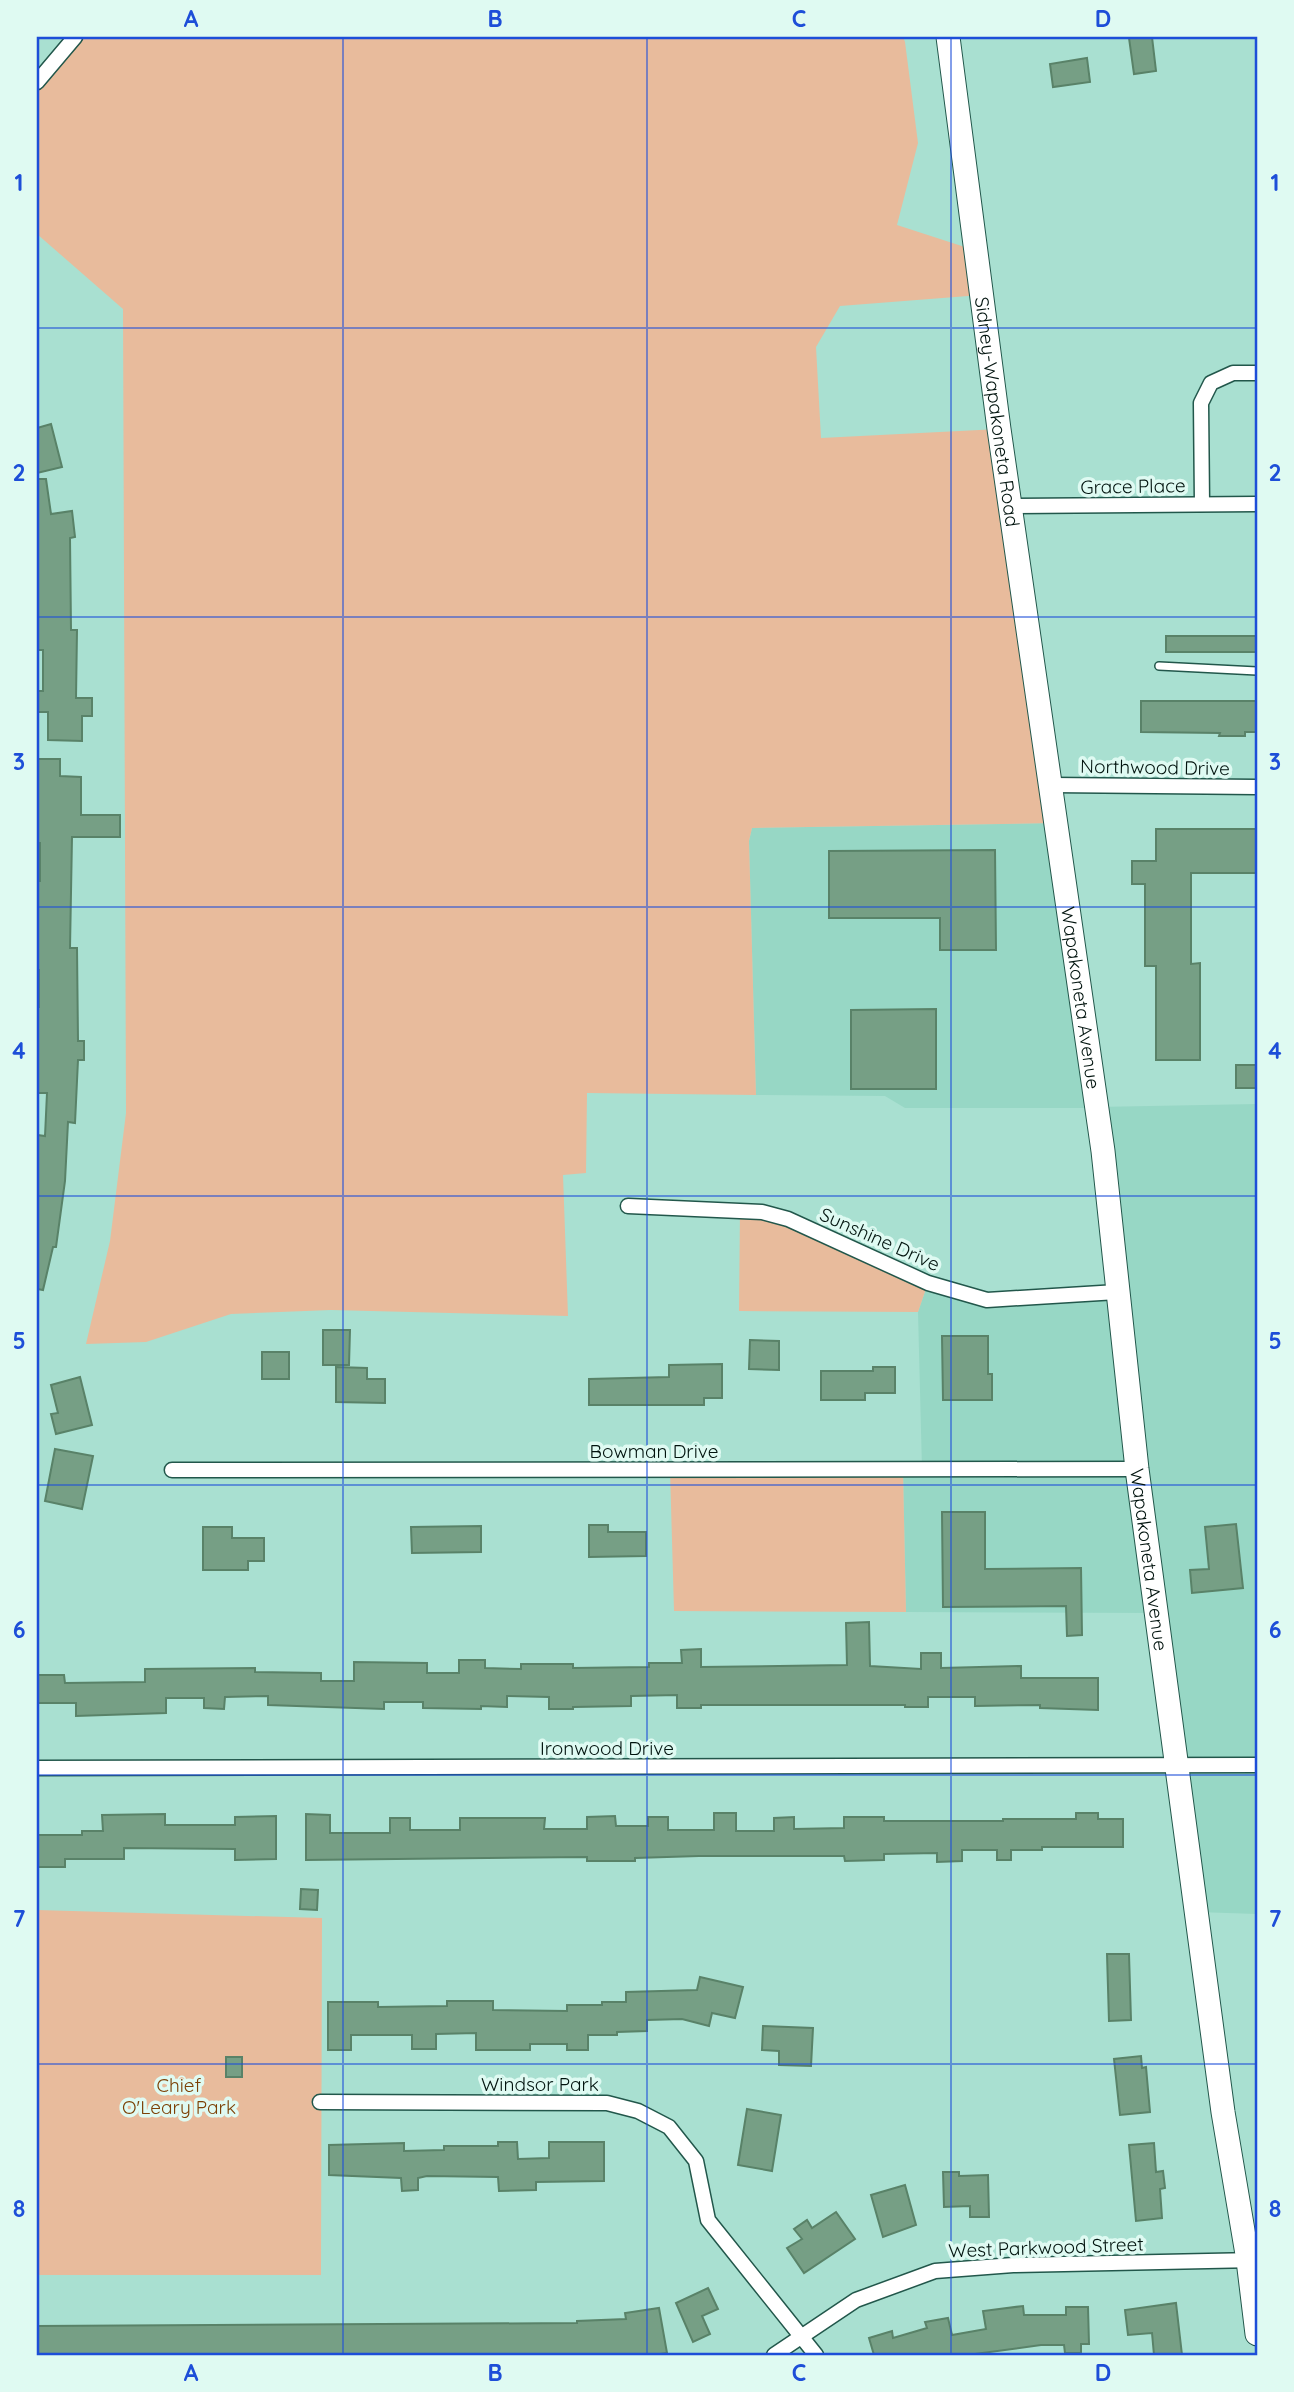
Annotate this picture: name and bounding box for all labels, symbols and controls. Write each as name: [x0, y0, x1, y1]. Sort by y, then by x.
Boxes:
text: A: [184, 4, 199, 33]
text: B: [487, 4, 503, 33]
text: C: [792, 4, 806, 33]
text: D: [1095, 4, 1111, 33]
text: 1: [15, 168, 23, 197]
text: 1: [1271, 168, 1279, 197]
street label: Sidney-Wapakoneta Road: [970, 295, 1025, 528]
text: 2: [12, 458, 26, 487]
text: 2: [1268, 458, 1282, 487]
street label: Grace Place: [1080, 473, 1186, 499]
text: 3: [13, 747, 25, 776]
text: 3: [1269, 747, 1281, 776]
street label: Northwood Drive: [1080, 754, 1230, 780]
street label: Wapakoneta Avenue: [1056, 905, 1106, 1091]
text: 4: [12, 1036, 26, 1065]
text: 4: [1268, 1036, 1282, 1065]
street label: Sunshine Drive: [816, 1202, 944, 1276]
text: 5: [12, 1326, 26, 1355]
text: 5: [1268, 1326, 1282, 1355]
street label: Bowman Drive: [590, 1439, 718, 1463]
street label: Wapakoneta Avenue: [1125, 1467, 1173, 1652]
text: 6: [13, 1615, 25, 1644]
text: 6: [1269, 1615, 1281, 1644]
street label: Ironwood Drive: [540, 1736, 674, 1760]
text: 7: [13, 1904, 26, 1933]
text: 7: [1269, 1904, 1282, 1933]
street label: Windsor Park: [481, 2072, 599, 2096]
park label: Chief O'Leary Park: [122, 2073, 236, 2119]
text: 8: [13, 2194, 25, 2223]
text: 8: [1269, 2194, 1281, 2223]
street label: West Parkwood Street: [948, 2232, 1144, 2262]
text: A: [184, 2358, 199, 2387]
text: B: [487, 2358, 503, 2387]
text: C: [792, 2358, 806, 2387]
text: D: [1095, 2358, 1111, 2387]

